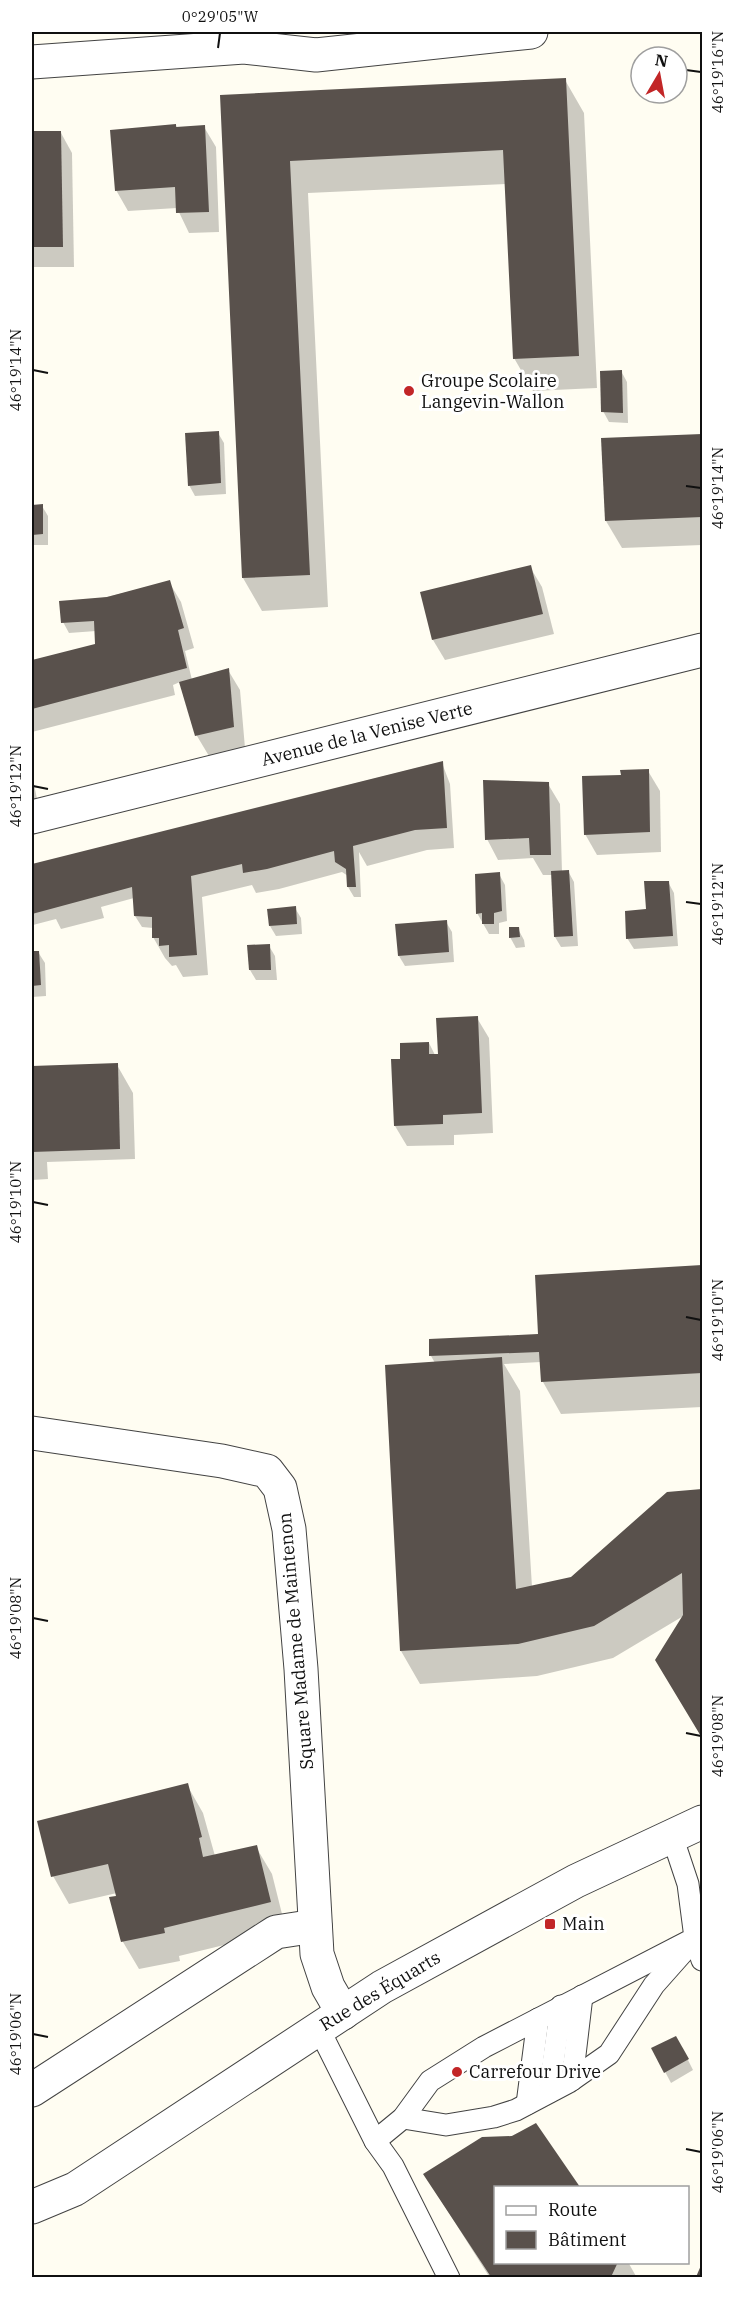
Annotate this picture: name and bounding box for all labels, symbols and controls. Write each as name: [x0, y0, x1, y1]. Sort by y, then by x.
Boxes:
text: 0°29'05"W: [182, 7, 259, 26]
text: 46°19'16"N: [708, 31, 727, 113]
north arrow: [629, 45, 689, 105]
text: N: [654, 49, 670, 71]
text: 46°19'14"N: [6, 329, 25, 411]
place label: Groupe Scolaire Langevin-Wallon: [421, 369, 564, 413]
marker: Groupe Scolaire Langevin-Wallon: [402, 384, 416, 398]
text: 46°19'14"N: [708, 447, 727, 529]
street label: Avenue de la Venise Verte: [259, 696, 475, 771]
text: 46°19'12"N: [6, 745, 25, 827]
text: 46°19'12"N: [708, 863, 727, 945]
text: 46°19'10"N: [6, 1161, 25, 1243]
text: 46°19'10"N: [708, 1279, 727, 1361]
street label: Square Madame de Maintenon: [273, 1512, 318, 1771]
text: 46°19'08"N: [6, 1577, 25, 1659]
text: 46°19'08"N: [708, 1695, 727, 1777]
place label: Main: [562, 1912, 605, 1935]
marker: Main: [543, 1917, 557, 1931]
street label: Rue des Équarts: [315, 1945, 444, 2036]
text: 46°19'06"N: [6, 1993, 25, 2075]
place label: Carrefour Drive: [469, 2060, 601, 2083]
marker: Carrefour Drive: [450, 2065, 464, 2079]
text: 46°19'06"N: [708, 2111, 727, 2193]
legend: [494, 2186, 689, 2264]
text: Route: [548, 2198, 597, 2221]
text: Bâtiment: [548, 2228, 626, 2251]

